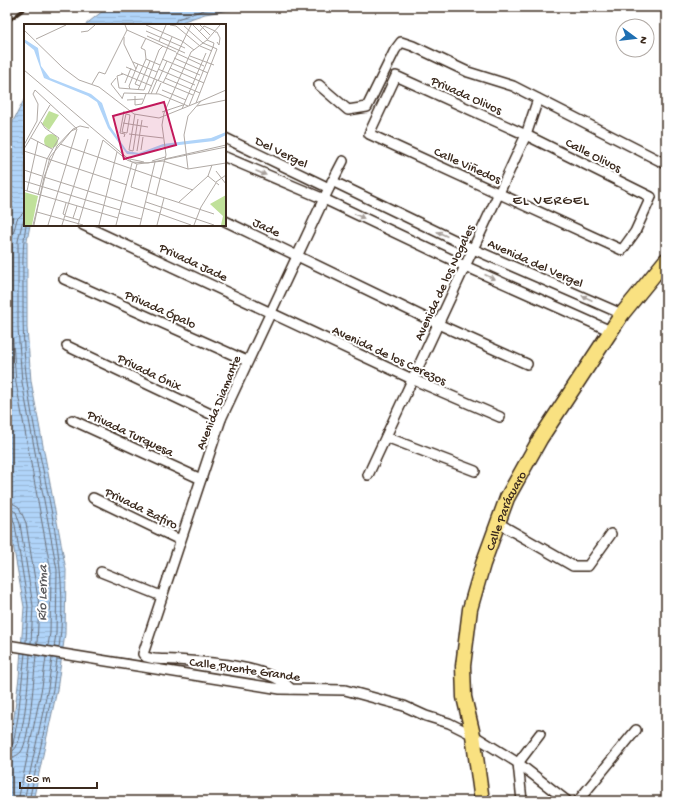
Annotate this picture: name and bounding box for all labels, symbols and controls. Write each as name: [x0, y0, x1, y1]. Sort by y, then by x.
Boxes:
north arrow: [615, 18, 655, 58]
inset map: [24, 24, 226, 226]
text: N: [636, 35, 649, 45]
street label: Privada Olivos: [427, 74, 505, 119]
street label: Del Vergel: [251, 134, 310, 172]
street label: Calle Olivos: [562, 136, 624, 177]
street label: Calle Viñedos: [431, 145, 504, 188]
one-way arrow: [255, 169, 267, 176]
district label: EL VERGEL: [512, 192, 590, 210]
one-way arrow: [354, 213, 365, 219]
street label: Jade: [250, 215, 282, 241]
street label: Avenida de los Nogales: [412, 222, 479, 343]
one-way arrow: [437, 231, 448, 237]
street label: Avenida del Vergel: [485, 237, 585, 292]
street label: Privada Jade: [155, 240, 230, 286]
one-way arrow: [484, 274, 495, 280]
street label: Privada Ópalo: [121, 287, 198, 333]
one-way arrow: [580, 295, 592, 301]
street label: Avenida de los Cerezos: [329, 323, 450, 390]
street label: Privada Ónix: [114, 351, 183, 395]
street label: Avenida Diamante: [194, 353, 245, 452]
street label: Privada Turquesa: [83, 407, 176, 461]
street label: Calle Parácuaro: [484, 469, 531, 553]
street label: Privada Zafiro: [101, 485, 180, 533]
water label: Río Lerma: [35, 564, 53, 621]
street label: Calle Puente Grande: [188, 655, 301, 686]
scale bar: [20, 764, 97, 790]
text: 50 m: [26, 773, 51, 787]

